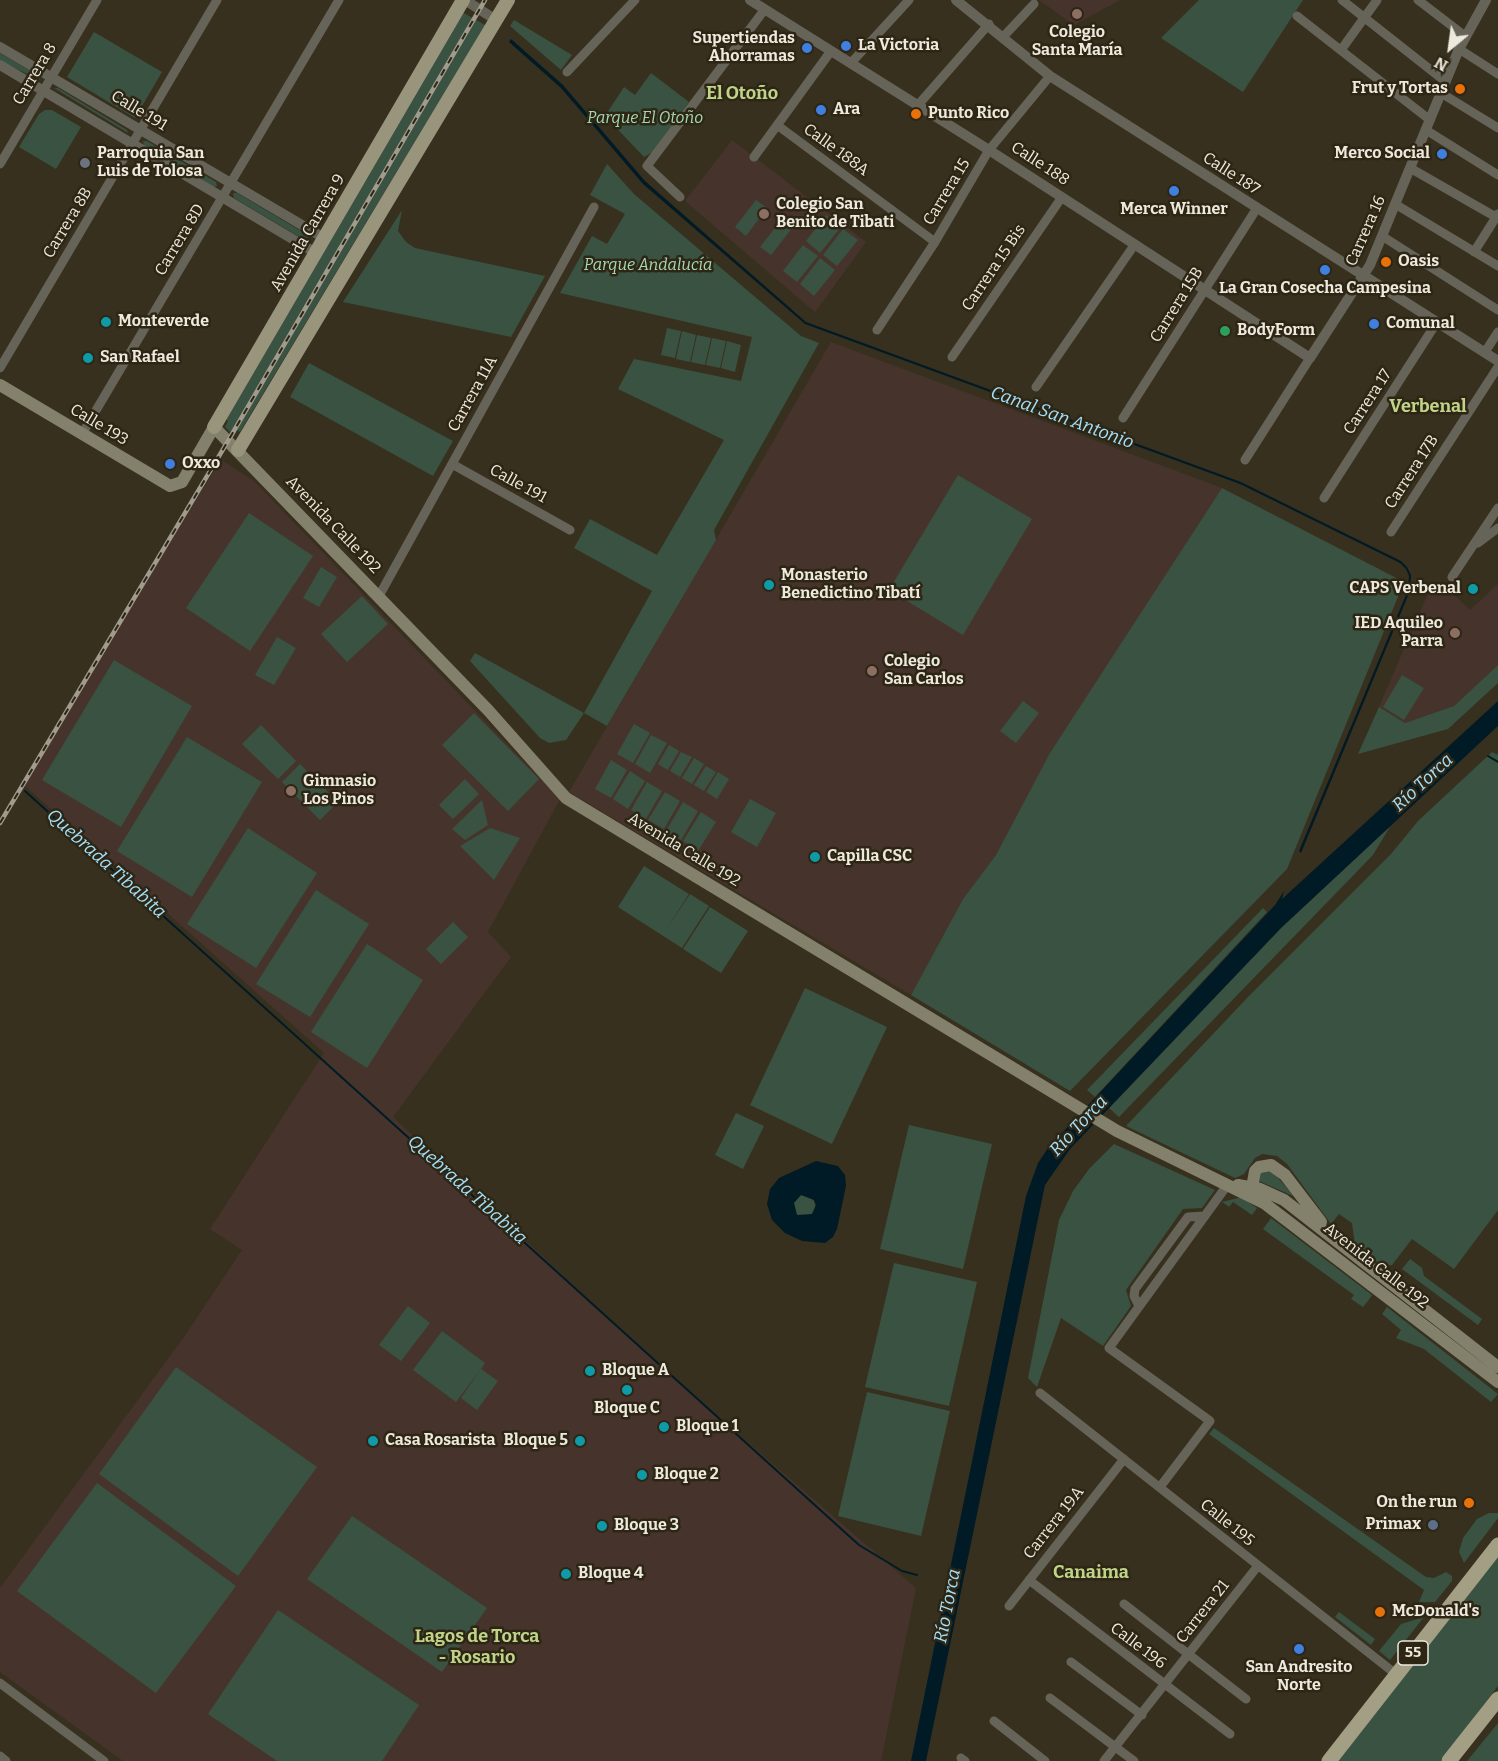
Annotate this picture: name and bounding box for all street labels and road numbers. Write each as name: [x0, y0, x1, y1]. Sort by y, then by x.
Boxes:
street label: Carrera 8: [9, 39, 61, 109]
street label: Calle 191: [107, 87, 171, 135]
street label: Calle 188A: [799, 120, 873, 180]
street label: Calle 188: [1007, 138, 1073, 190]
street label: Calle 187: [1199, 149, 1263, 199]
street label: Carrera 15: [920, 155, 974, 229]
street label: Avenida Carrera 9: [267, 171, 349, 295]
street label: Carrera 8B: [39, 184, 97, 262]
street label: Carrera 16: [1342, 193, 1390, 269]
street label: Carrera 8D: [151, 201, 209, 279]
street label: Carrera 15 Bis: [958, 221, 1030, 315]
street label: Carrera 15B: [1146, 264, 1208, 346]
street label: Carrera 11A: [444, 353, 502, 435]
street label: Carrera 17: [1340, 366, 1396, 438]
street label: Calle 193: [66, 400, 132, 450]
street label: Carrera 17B: [1381, 431, 1443, 513]
street label: Calle 191: [486, 461, 550, 507]
street label: Avenida Calle 192: [282, 472, 384, 578]
street label: Avenida Calle 192: [624, 809, 744, 891]
street label: Avenida Calle 192: [1320, 1219, 1432, 1313]
street label: Carrera 19A: [1020, 1483, 1088, 1563]
street label: Calle 195: [1196, 1495, 1258, 1551]
street label: Carrera 21: [1172, 1577, 1234, 1647]
street label: Calle 196: [1106, 1619, 1170, 1673]
road number: 55: [1398, 1641, 1428, 1665]

